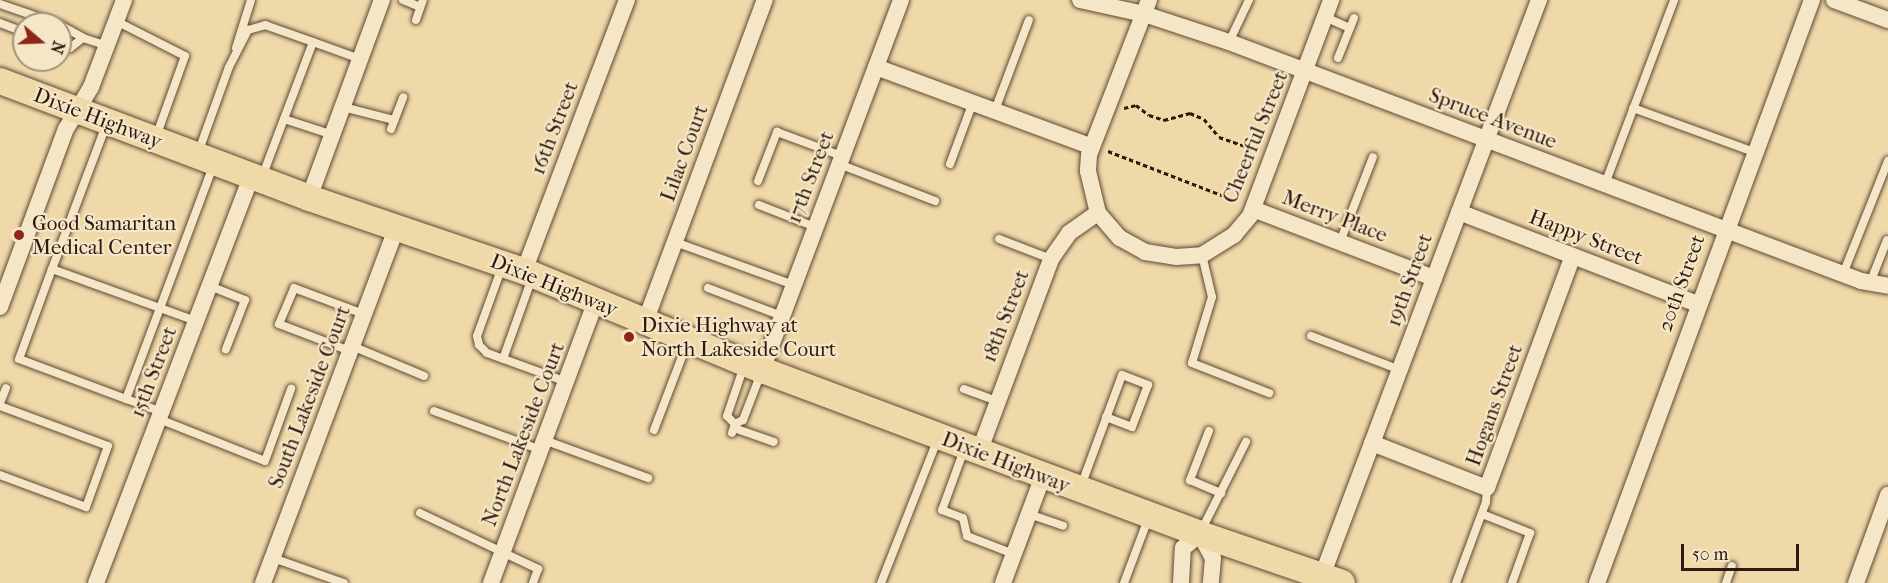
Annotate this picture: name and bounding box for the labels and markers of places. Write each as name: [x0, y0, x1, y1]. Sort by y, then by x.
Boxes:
place label: Good Samaritan Medical Center: [32, 210, 176, 260]
marker: Good Samaritan Medical Center: [10, 226, 28, 244]
place label: Dixie Highway at North Lakeside Court: [641, 312, 836, 362]
marker: Dixie Highway at North Lakeside Court: [622, 330, 636, 344]

